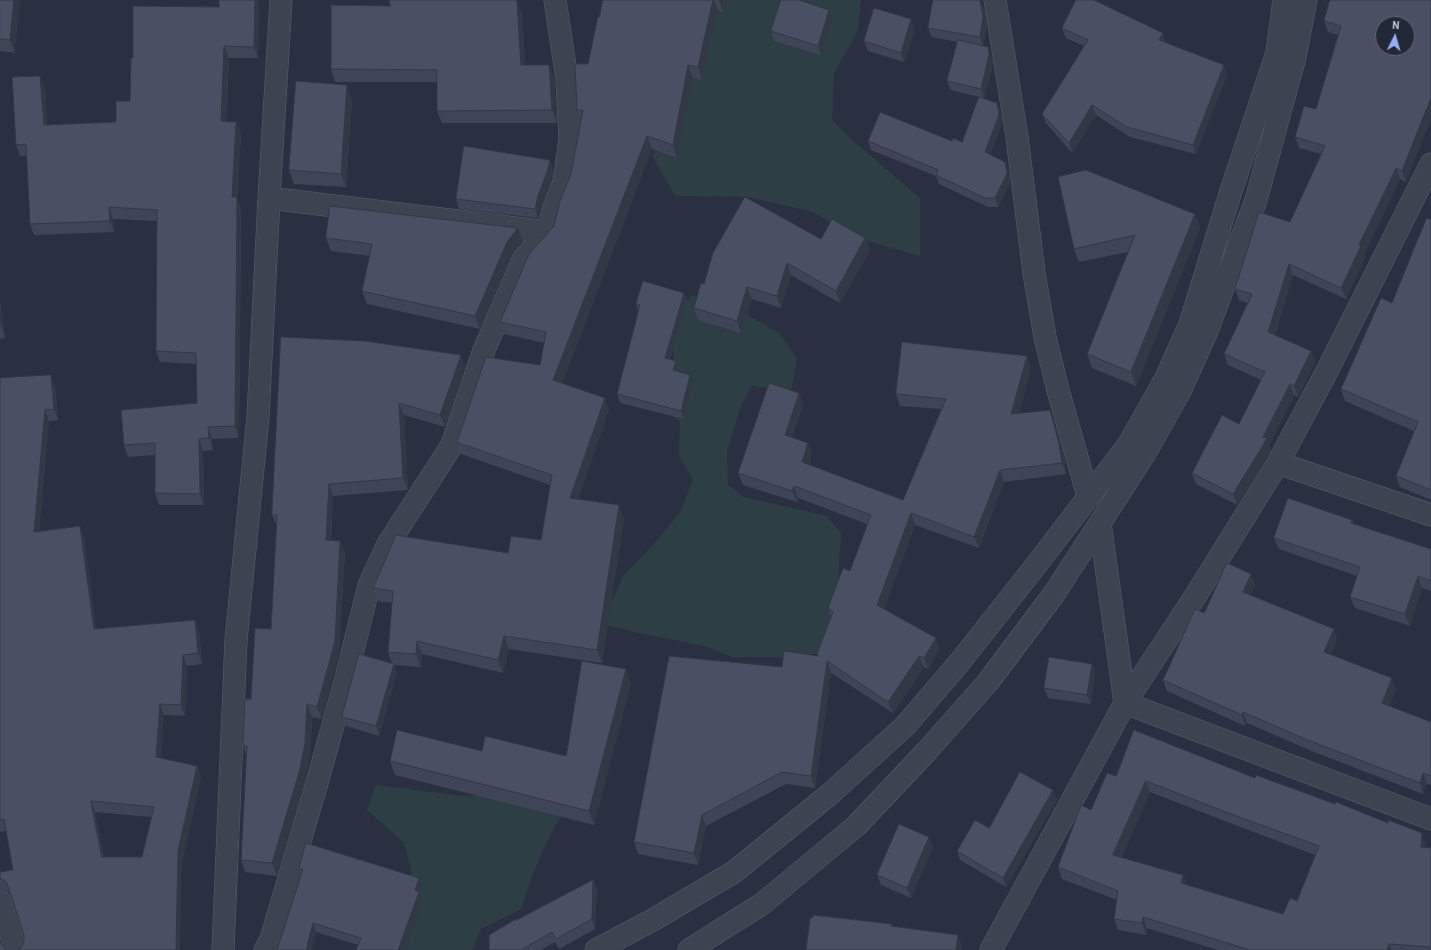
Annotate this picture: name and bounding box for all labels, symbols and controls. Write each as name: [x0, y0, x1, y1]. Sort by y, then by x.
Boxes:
north arrow: [1375, 16, 1415, 56]
text: N: [1392, 18, 1400, 31]

